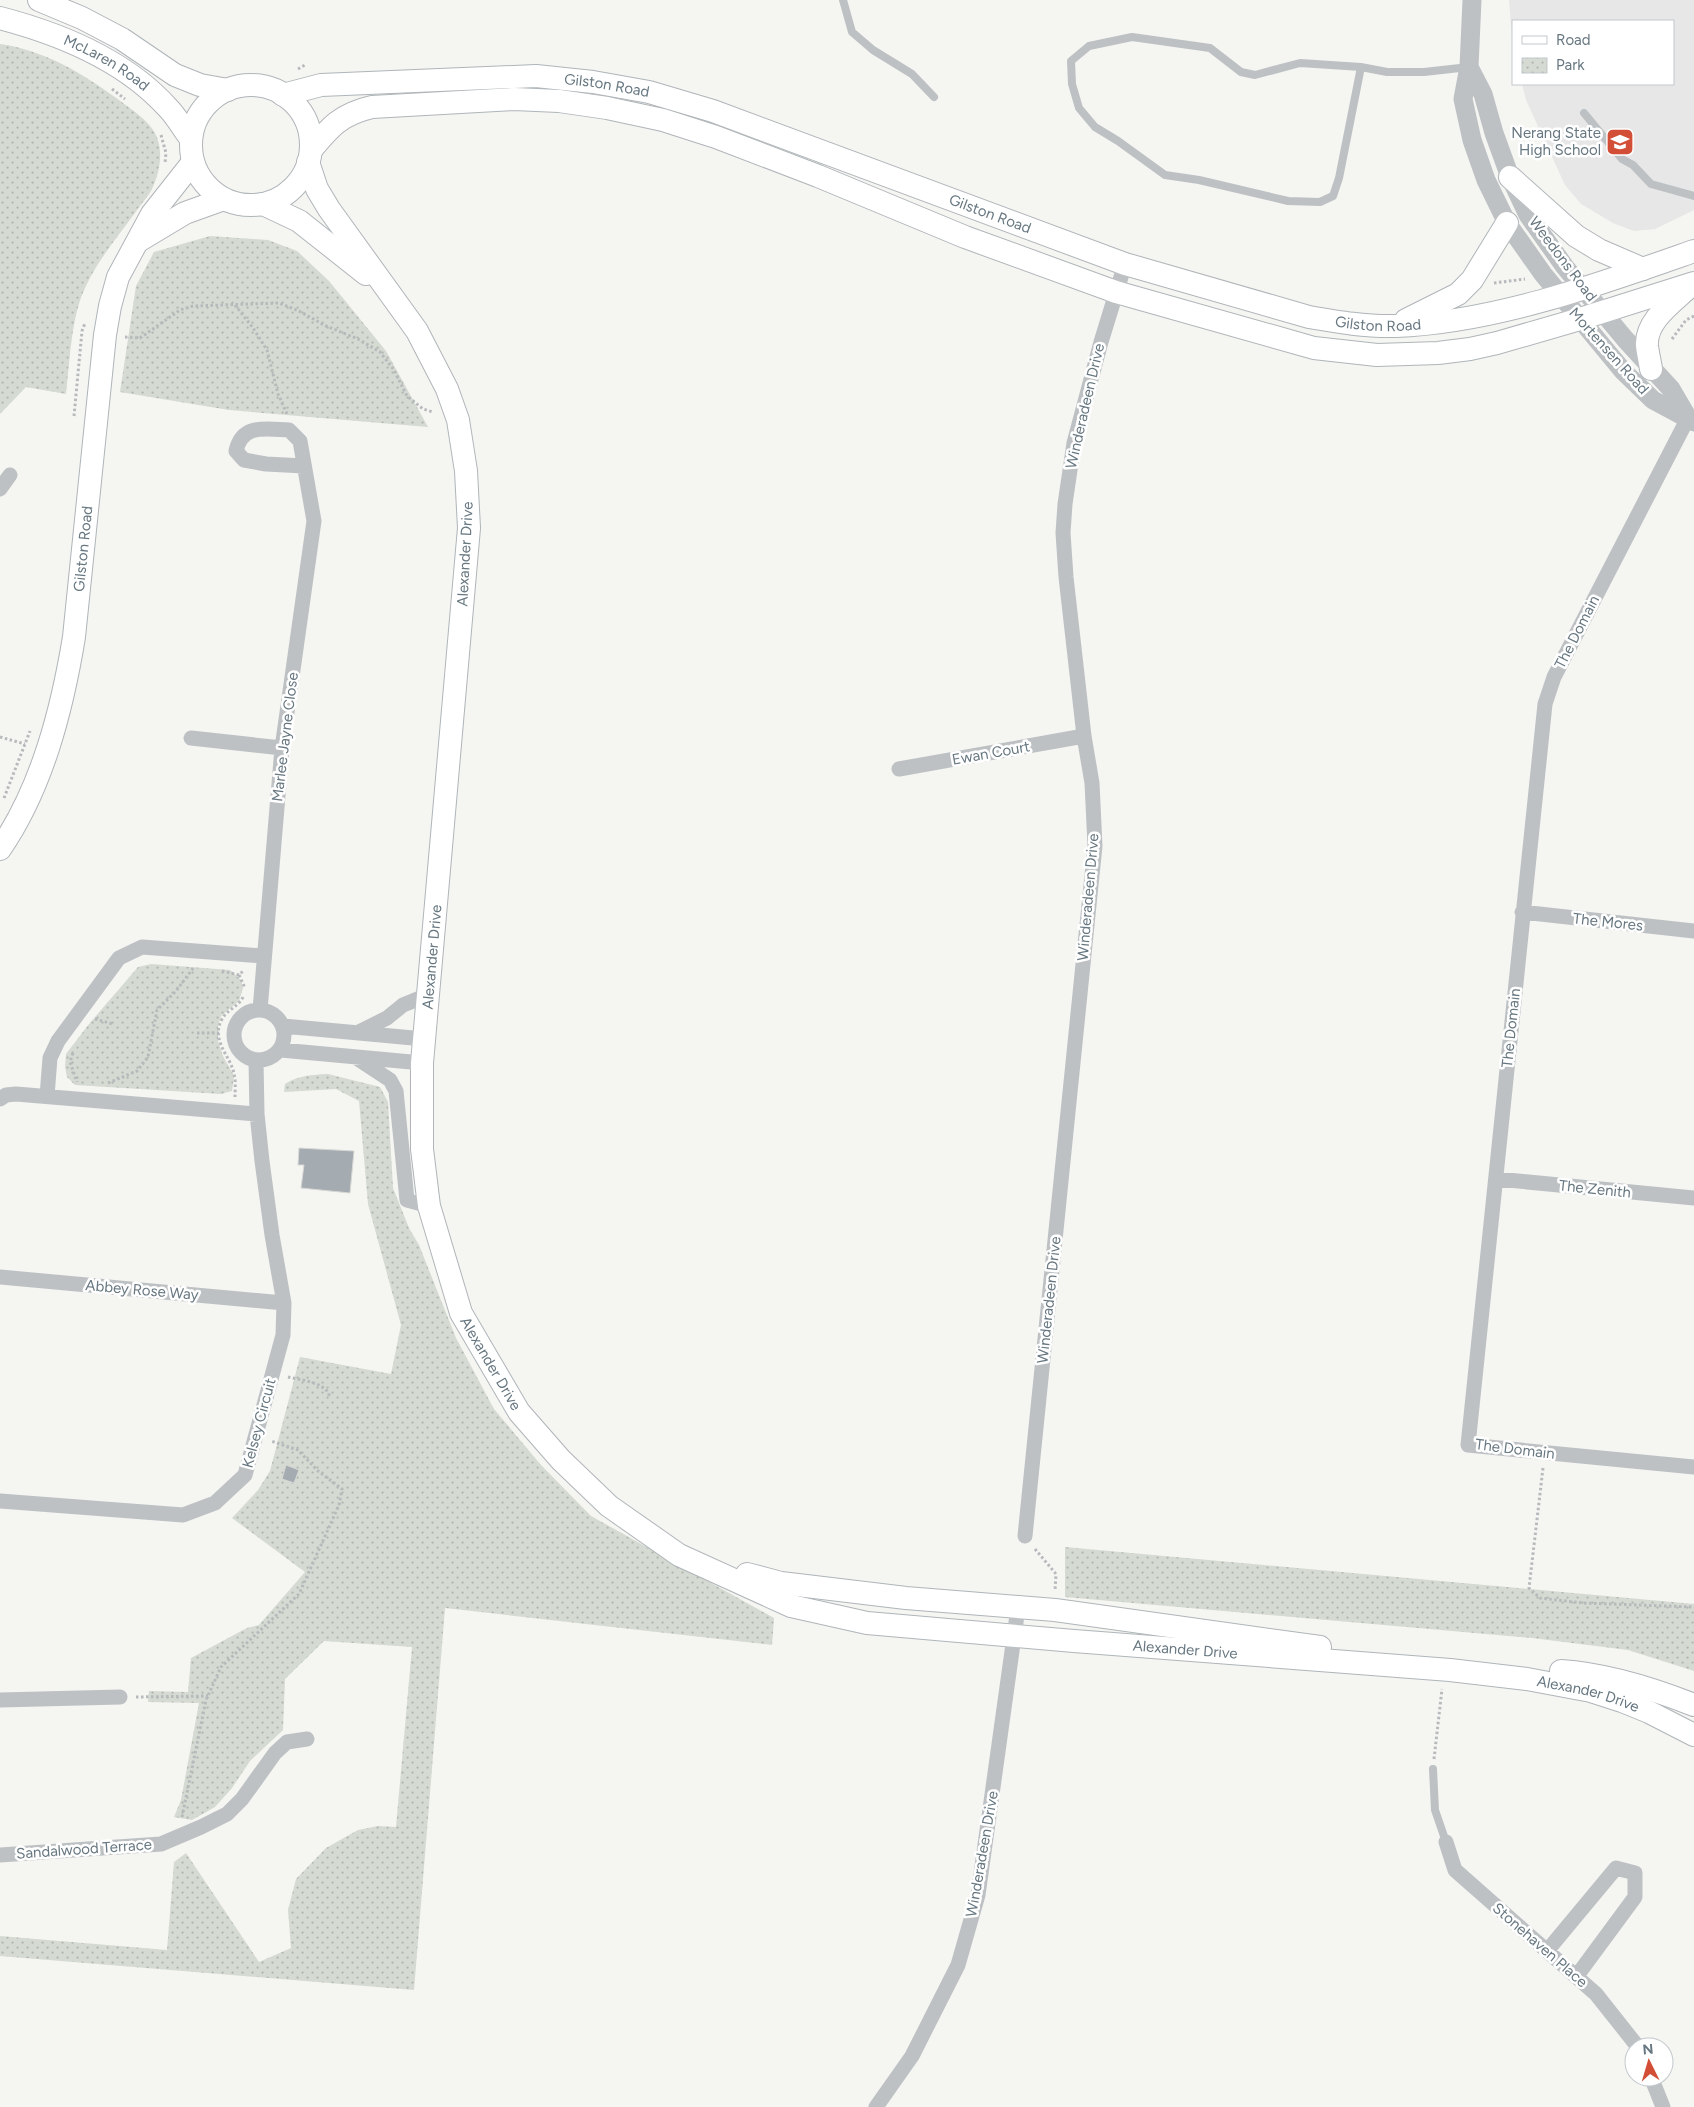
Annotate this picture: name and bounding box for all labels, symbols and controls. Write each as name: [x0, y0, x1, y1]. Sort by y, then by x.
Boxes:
legend: [1512, 20, 1674, 85]
street label: McLaren Road: [61, 31, 153, 95]
text: Road: [1556, 31, 1591, 49]
text: Park: [1556, 56, 1585, 74]
street label: Gilston Road: [563, 70, 651, 101]
place label: Nerang State High School: [1511, 124, 1601, 159]
school or university icon: Nerang State High School: [1605, 127, 1635, 157]
street label: Gilston Road: [947, 190, 1034, 237]
street label: Weedons Road: [1525, 213, 1601, 305]
street label: Mortensen Road: [1565, 304, 1653, 398]
street label: Gilston Road: [1334, 312, 1422, 335]
street label: Winderadeen Drive: [1062, 342, 1108, 470]
street label: Alexander Drive: [453, 501, 477, 607]
street label: Gilston Road: [70, 505, 96, 593]
street label: The Domain: [1551, 592, 1603, 672]
street label: Marlee Jayne Close: [268, 671, 302, 803]
street label: Ewan Court: [951, 737, 1032, 769]
street label: Winderadeen Drive: [1073, 833, 1103, 961]
street label: Alexander Drive: [418, 904, 446, 1010]
street label: The Mores: [1572, 909, 1644, 935]
street label: The Domain: [1498, 987, 1524, 1069]
street label: The Zenith: [1558, 1176, 1632, 1202]
street label: Winderadeen Drive: [1033, 1235, 1065, 1365]
street label: Abbey Rose Way: [85, 1276, 199, 1304]
street label: Alexander Drive: [456, 1314, 525, 1414]
street label: Kelsey Circuit: [238, 1376, 280, 1470]
street label: The Domain: [1474, 1435, 1556, 1463]
street label: Alexander Drive: [1132, 1637, 1238, 1663]
street label: Alexander Drive: [1535, 1672, 1642, 1716]
street label: Winderadeen Drive: [962, 1789, 1002, 1919]
street label: Sandalwood Terrace: [15, 1835, 153, 1863]
street label: Stonehaven Place: [1489, 1899, 1591, 1991]
north arrow: [1624, 2037, 1674, 2087]
text: N: [1642, 2041, 1654, 2058]

